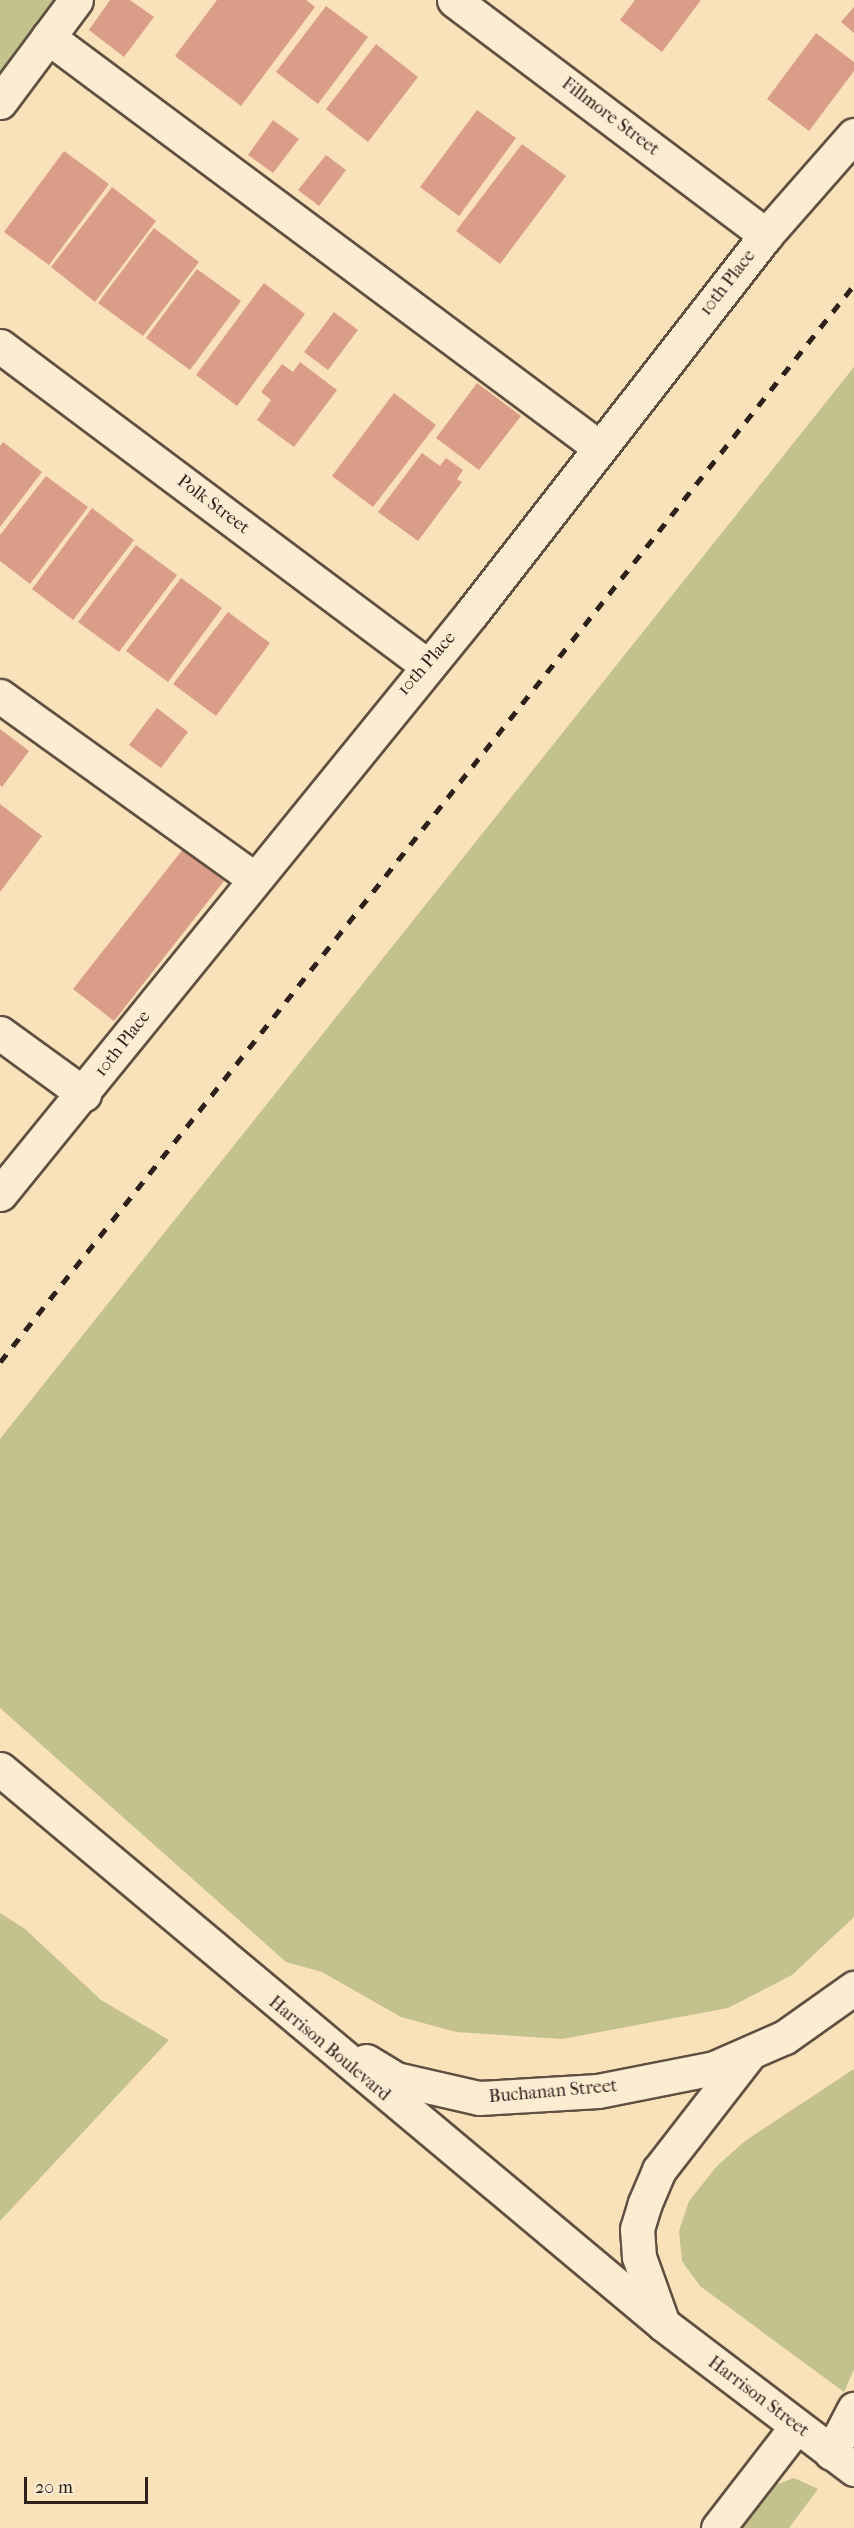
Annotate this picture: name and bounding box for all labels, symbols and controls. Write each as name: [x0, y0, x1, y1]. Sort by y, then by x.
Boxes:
street label: Fillmore Street: [557, 73, 663, 161]
street label: 10th Place: [696, 246, 760, 320]
street label: Polk Street: [173, 471, 253, 539]
street label: 10th Place: [393, 628, 461, 700]
street label: 10th Place: [91, 1007, 155, 1081]
street label: Harrison Boulevard: [264, 1992, 394, 2106]
street label: Buchanan Street: [488, 2076, 618, 2108]
street label: Harrison Street: [703, 2352, 813, 2442]
scale bar: [27, 2465, 152, 2503]
text: 20 m: [35, 2477, 73, 2498]

